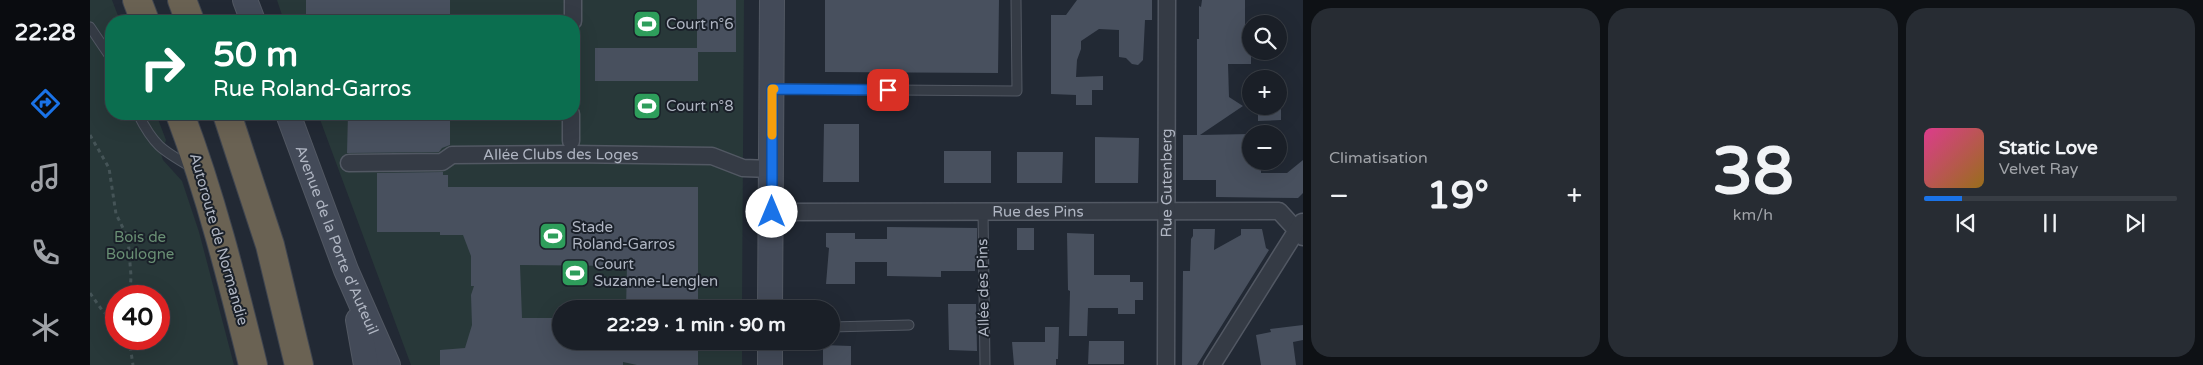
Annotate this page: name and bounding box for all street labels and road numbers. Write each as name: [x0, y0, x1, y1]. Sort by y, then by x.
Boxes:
street label: Rue Gutenberg: [1157, 128, 1176, 238]
street label: Avenue de la Porte d'Auteuil: [291, 143, 382, 337]
street label: Allée Clubs des Loges: [483, 145, 639, 164]
street label: Autoroute de Normandie: [186, 151, 252, 327]
street label: Rue des Pins: [992, 202, 1084, 221]
street label: Allée des Pins: [973, 239, 993, 337]

